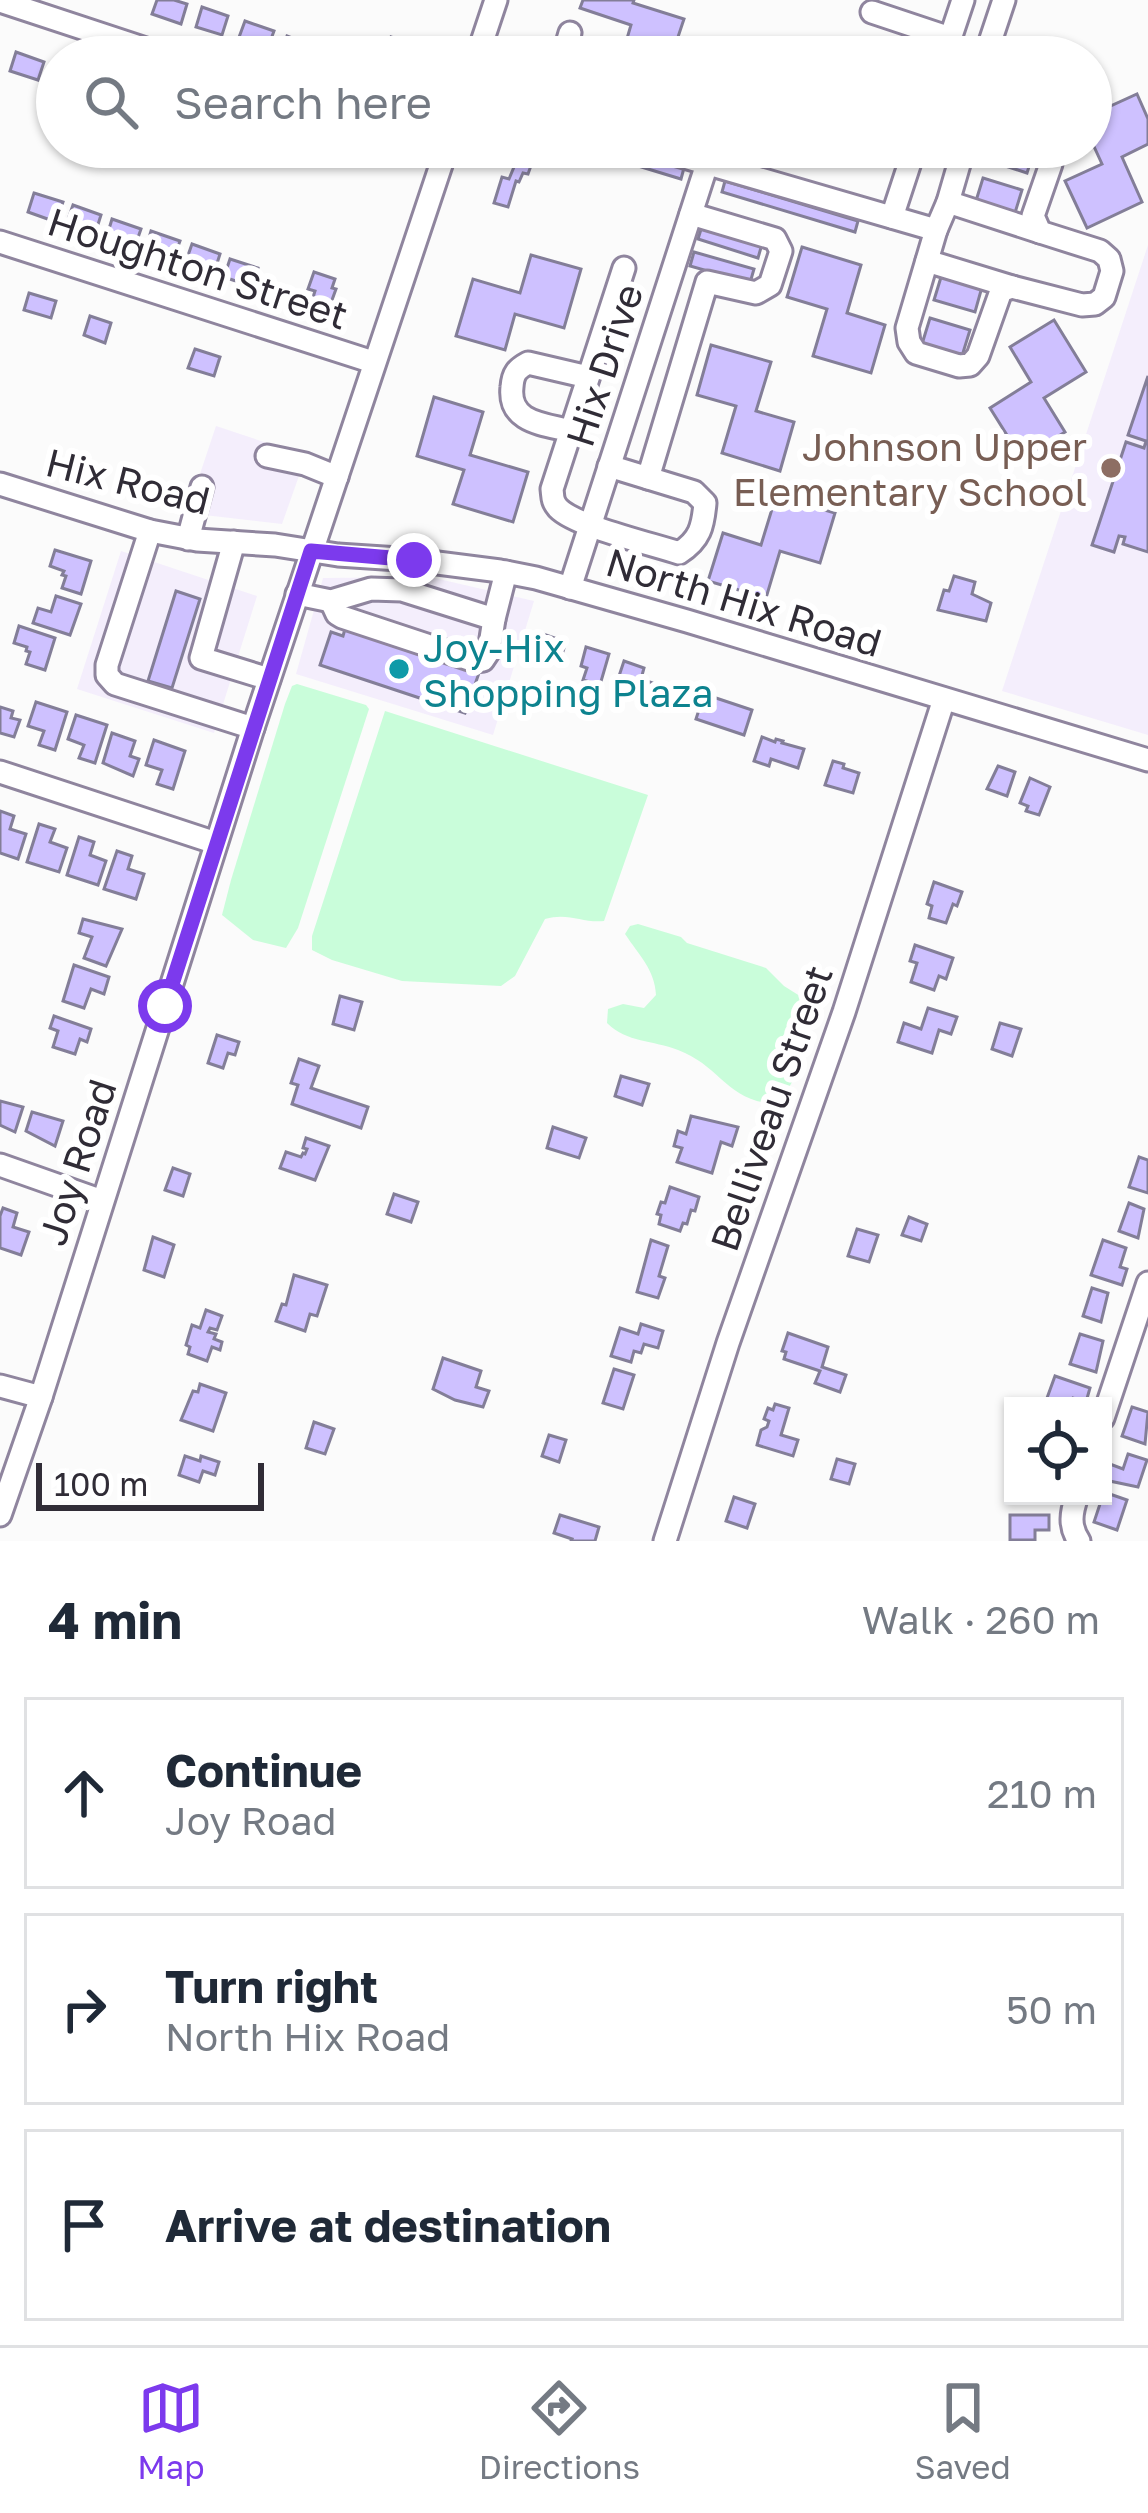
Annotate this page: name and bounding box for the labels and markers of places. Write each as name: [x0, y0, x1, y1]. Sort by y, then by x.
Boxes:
place label: Johnson Upper Elementary School: [733, 423, 1087, 515]
marker: Johnson Upper Elementary School: [1098, 455, 1124, 481]
place label: Joy-Hix Shopping Plaza: [423, 624, 713, 716]
marker: Joy-Hix Shopping Plaza: [386, 656, 412, 682]

